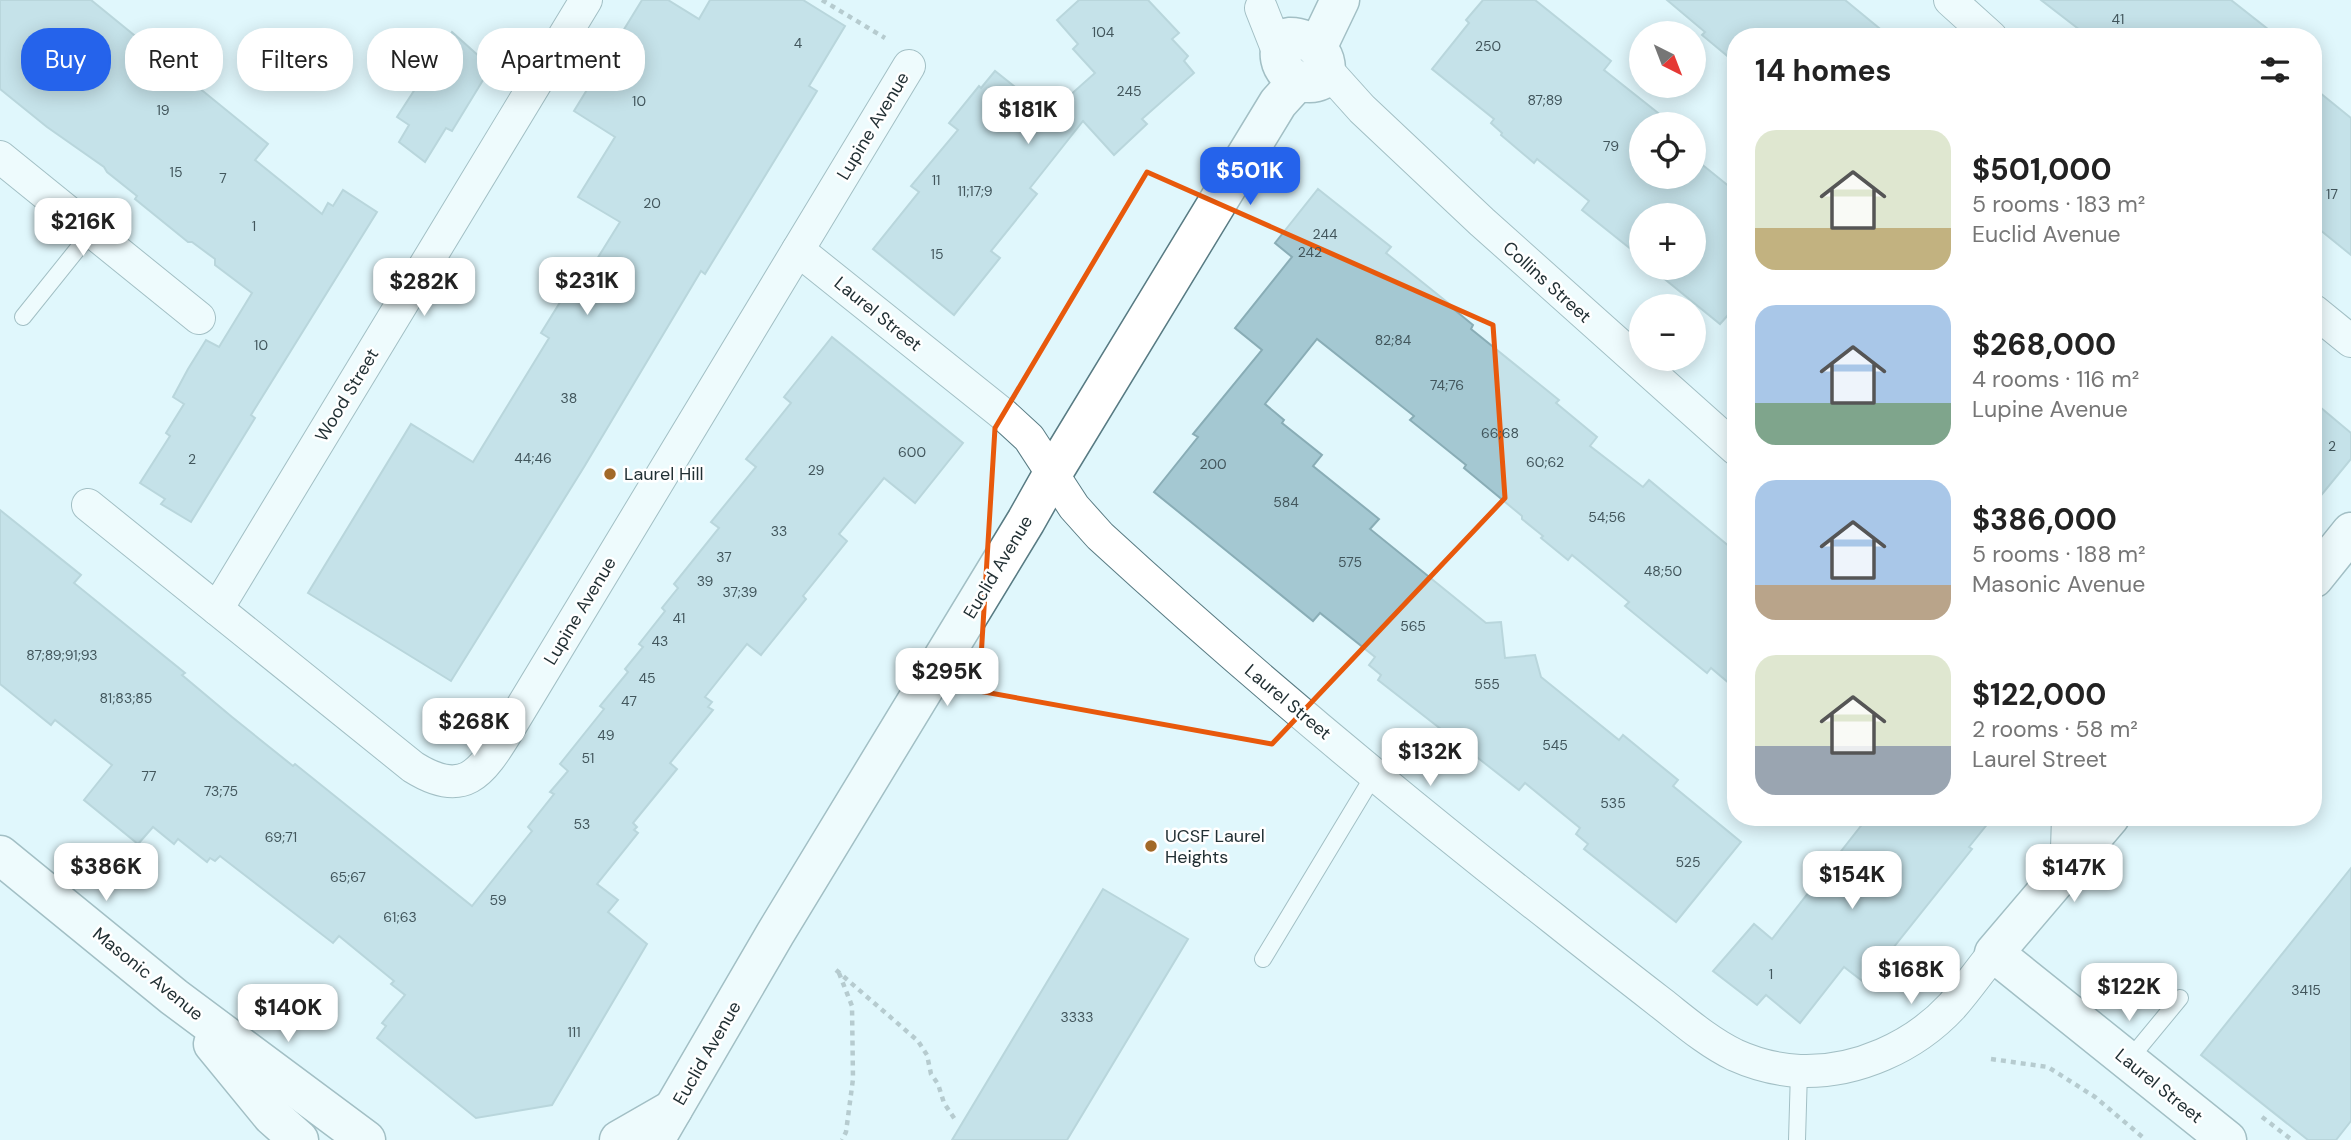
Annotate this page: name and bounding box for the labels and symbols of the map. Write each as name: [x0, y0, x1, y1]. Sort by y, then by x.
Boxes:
house number: 41: [2112, 10, 2124, 28]
north arrow: [1629, 21, 1706, 98]
house number: 104: [1092, 23, 1115, 41]
house number: 4: [794, 34, 803, 52]
house number: 250: [1475, 37, 1501, 55]
street label: Lupine Avenue: [831, 68, 915, 184]
house number: 245: [1117, 82, 1141, 100]
pin: $181K: [979, 86, 1077, 146]
house number: 87;89: [1527, 91, 1563, 109]
house number: 10: [632, 92, 646, 110]
house number: 19: [156, 101, 170, 119]
house number: 79: [1603, 137, 1619, 155]
pin: $501K: [1201, 148, 1299, 207]
house number: 15: [170, 163, 182, 181]
house number: 7: [219, 169, 227, 187]
house number: 11: [932, 171, 940, 189]
house number: 11;17;9: [957, 182, 993, 200]
house number: 17: [2326, 185, 2338, 203]
house number: 20: [643, 194, 661, 212]
pin: $216K: [34, 198, 132, 258]
house number: 1: [252, 217, 256, 235]
house number: 244: [1313, 225, 1338, 243]
street label: Collins Street: [1498, 236, 1596, 328]
house number: 242: [1298, 243, 1322, 261]
house number: 15: [931, 245, 943, 263]
pin: $282K: [375, 258, 473, 318]
pin: $231K: [538, 258, 636, 317]
street label: Laurel Street: [829, 271, 927, 357]
house number: 82;84: [1375, 331, 1412, 349]
house number: 10: [254, 336, 268, 354]
street label: Wood Street: [310, 344, 384, 446]
house number: 74;76: [1430, 376, 1464, 394]
house number: 38: [561, 389, 577, 407]
house number: 66;68: [1481, 424, 1519, 442]
house number: 2: [2328, 437, 2336, 455]
house number: 600: [898, 443, 926, 461]
house number: 44;46: [514, 449, 552, 467]
house number: 2: [188, 450, 196, 468]
house number: 60;62: [1526, 453, 1564, 471]
house number: 200: [1199, 455, 1227, 473]
house number: 29: [808, 461, 825, 479]
place label: Laurel Hill: [624, 462, 704, 486]
marker: Laurel Hill: [602, 466, 618, 482]
house number: 584: [1273, 493, 1299, 511]
house number: 54;56: [1588, 508, 1626, 526]
street label: Euclid Avenue: [958, 511, 1038, 623]
house number: 33: [771, 522, 787, 540]
house number: 37: [716, 548, 732, 566]
street label: Lupine Avenue: [538, 553, 622, 669]
house number: 575: [1338, 553, 1362, 571]
house number: 48;50: [1644, 562, 1682, 580]
house number: 39: [697, 572, 714, 590]
house number: 37;39: [723, 583, 758, 601]
house number: 41: [673, 609, 685, 627]
house number: 565: [1400, 617, 1426, 635]
house number: 43: [652, 632, 668, 650]
house number: 87;89;91;93: [26, 646, 98, 664]
pin: $295K: [898, 648, 996, 708]
street label: Laurel Street: [1240, 659, 1336, 745]
house number: 45: [638, 669, 656, 687]
house number: 555: [1474, 675, 1500, 693]
house number: 81;83;85: [100, 689, 152, 707]
house number: 47: [621, 692, 637, 710]
pin: $268K: [425, 698, 523, 758]
house number: 49: [597, 726, 615, 744]
pin: $132K: [1381, 728, 1479, 788]
house number: 545: [1542, 736, 1568, 754]
house number: 51: [582, 749, 594, 767]
house number: 77: [142, 767, 156, 785]
house number: 73;75: [204, 782, 238, 800]
house number: 535: [1600, 794, 1626, 812]
house number: 53: [574, 815, 590, 833]
place label: UCSF Laurel Heights: [1165, 824, 1265, 869]
house number: 69;71: [265, 828, 297, 846]
marker: UCSF Laurel Heights: [1143, 838, 1159, 854]
pin: $386K: [57, 844, 155, 903]
pin: $147K: [2025, 844, 2123, 904]
pin: $154K: [1803, 852, 1901, 911]
house number: 525: [1676, 853, 1700, 871]
house number: 65;67: [330, 868, 366, 886]
house number: 59: [490, 891, 507, 909]
house number: 61;63: [383, 908, 417, 926]
street label: Masonic Avenue: [88, 922, 208, 1026]
pin: $168K: [1862, 946, 1960, 1006]
pin: $122K: [2080, 964, 2178, 1023]
house number: 1: [1769, 965, 1773, 983]
house number: 3415: [2291, 981, 2321, 999]
pin: $140K: [239, 984, 337, 1044]
street label: Euclid Avenue: [668, 997, 746, 1109]
house number: 3333: [1060, 1008, 1094, 1026]
house number: 111: [567, 1023, 581, 1041]
street label: Laurel Street: [2110, 1043, 2208, 1129]

